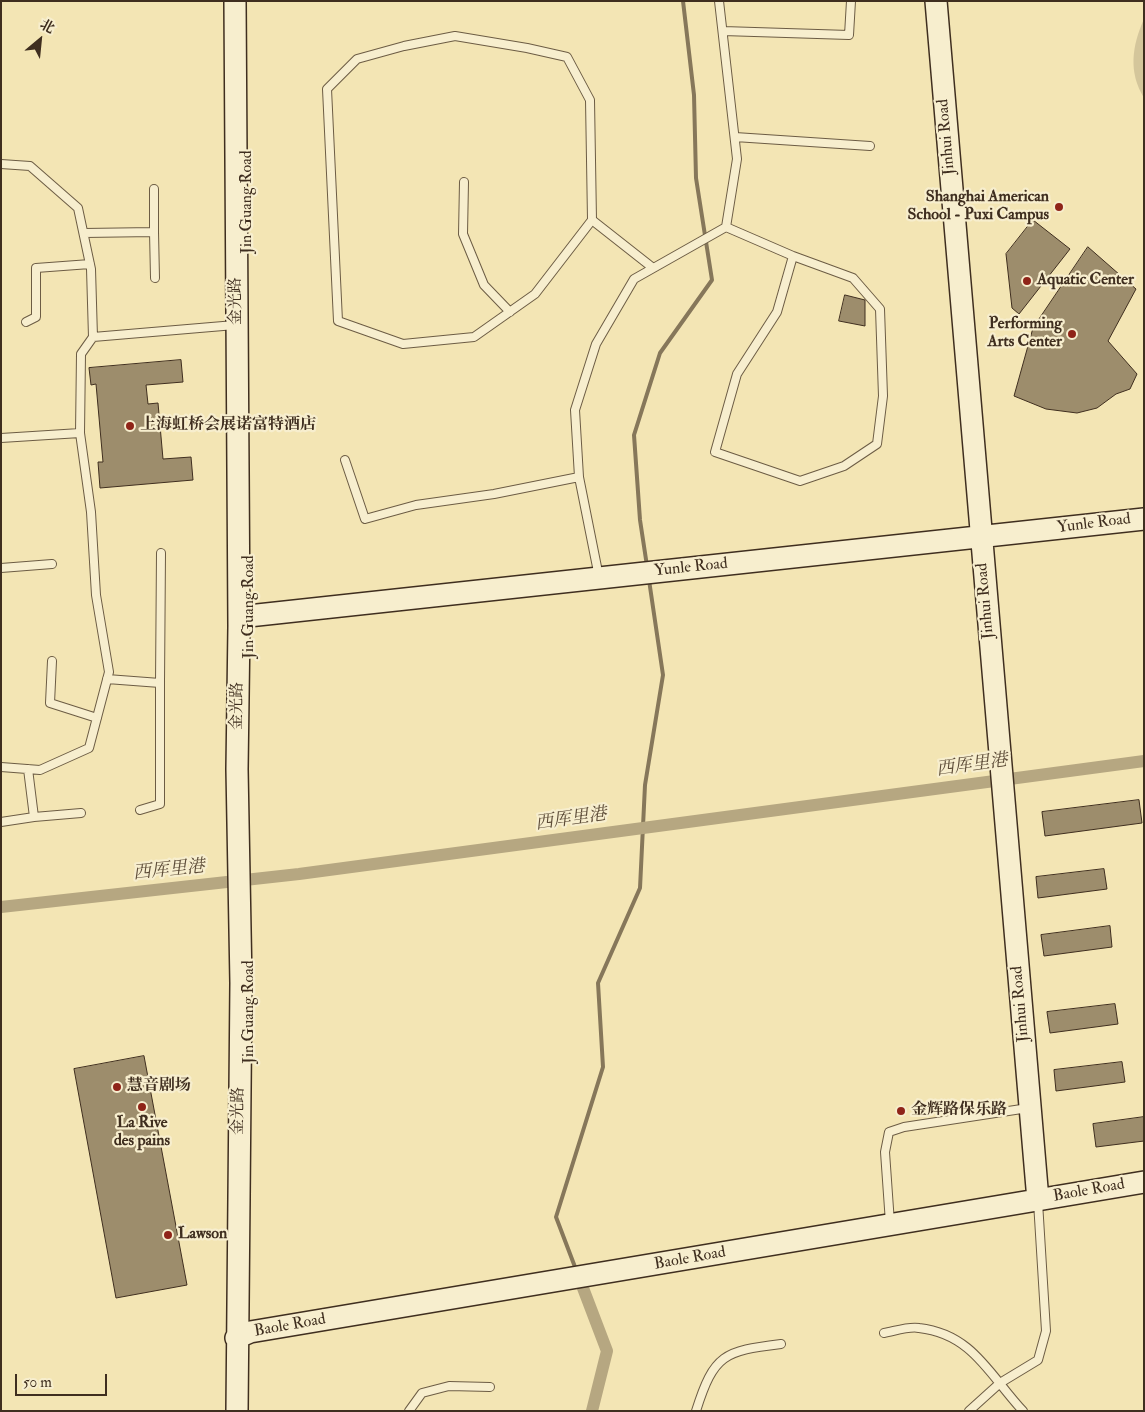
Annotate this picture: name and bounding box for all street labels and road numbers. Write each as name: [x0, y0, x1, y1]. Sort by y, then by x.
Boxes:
street label: Jinhui Road: [934, 98, 960, 176]
street label: Jin Guang Road: [238, 150, 258, 254]
street label: 金光路: [227, 277, 247, 325]
street label: Yunle Road: [1056, 510, 1132, 538]
street label: Jin Guang Road: [240, 555, 260, 659]
street label: Yunle Road: [653, 555, 729, 581]
street label: Jinhui Road: [973, 562, 999, 640]
street label: 金光路: [228, 682, 248, 730]
street label: Jin Guang Road: [240, 960, 260, 1064]
street label: Jinhui Road: [1008, 965, 1034, 1043]
street label: 金光路: [229, 1087, 249, 1135]
street label: Baole Road: [1052, 1175, 1126, 1207]
street label: Baole Road: [653, 1243, 727, 1275]
street label: Baole Road: [253, 1310, 327, 1342]

